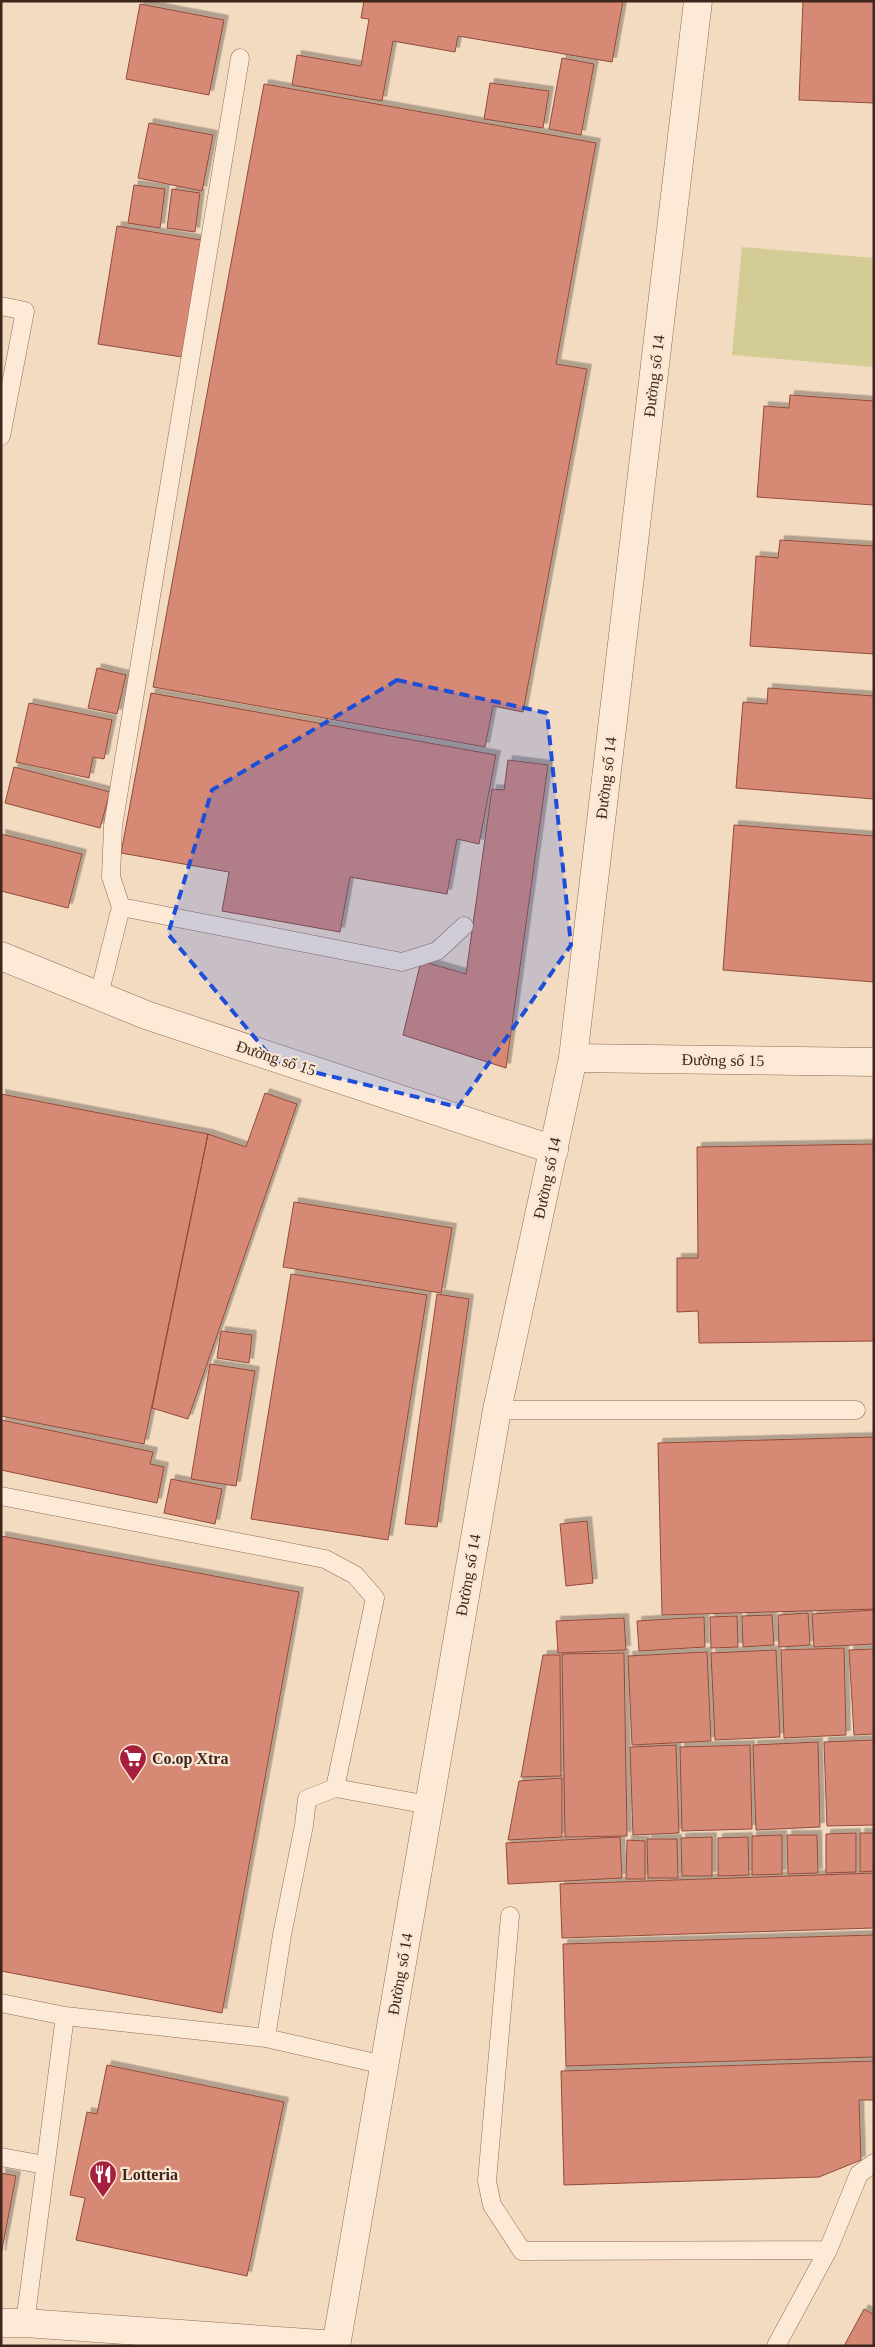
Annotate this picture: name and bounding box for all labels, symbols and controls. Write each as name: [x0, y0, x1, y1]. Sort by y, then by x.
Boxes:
street label: Đường số 14: [641, 334, 668, 418]
street label: Đường số 14: [593, 736, 620, 820]
street label: Đường số 15: [234, 1037, 318, 1080]
street label: Đường số 15: [681, 1051, 765, 1070]
street label: Đường số 14: [530, 1136, 565, 1221]
street label: Đường số 14: [452, 1533, 485, 1617]
supermarket icon: Co.op Xtra: [118, 1743, 148, 1782]
place label: Co.op Xtra: [152, 1750, 228, 1768]
street label: Đường số 14: [384, 1932, 417, 2016]
restaurant icon: Lotteria: [88, 2159, 118, 2198]
place label: Lotteria: [122, 2166, 178, 2183]

